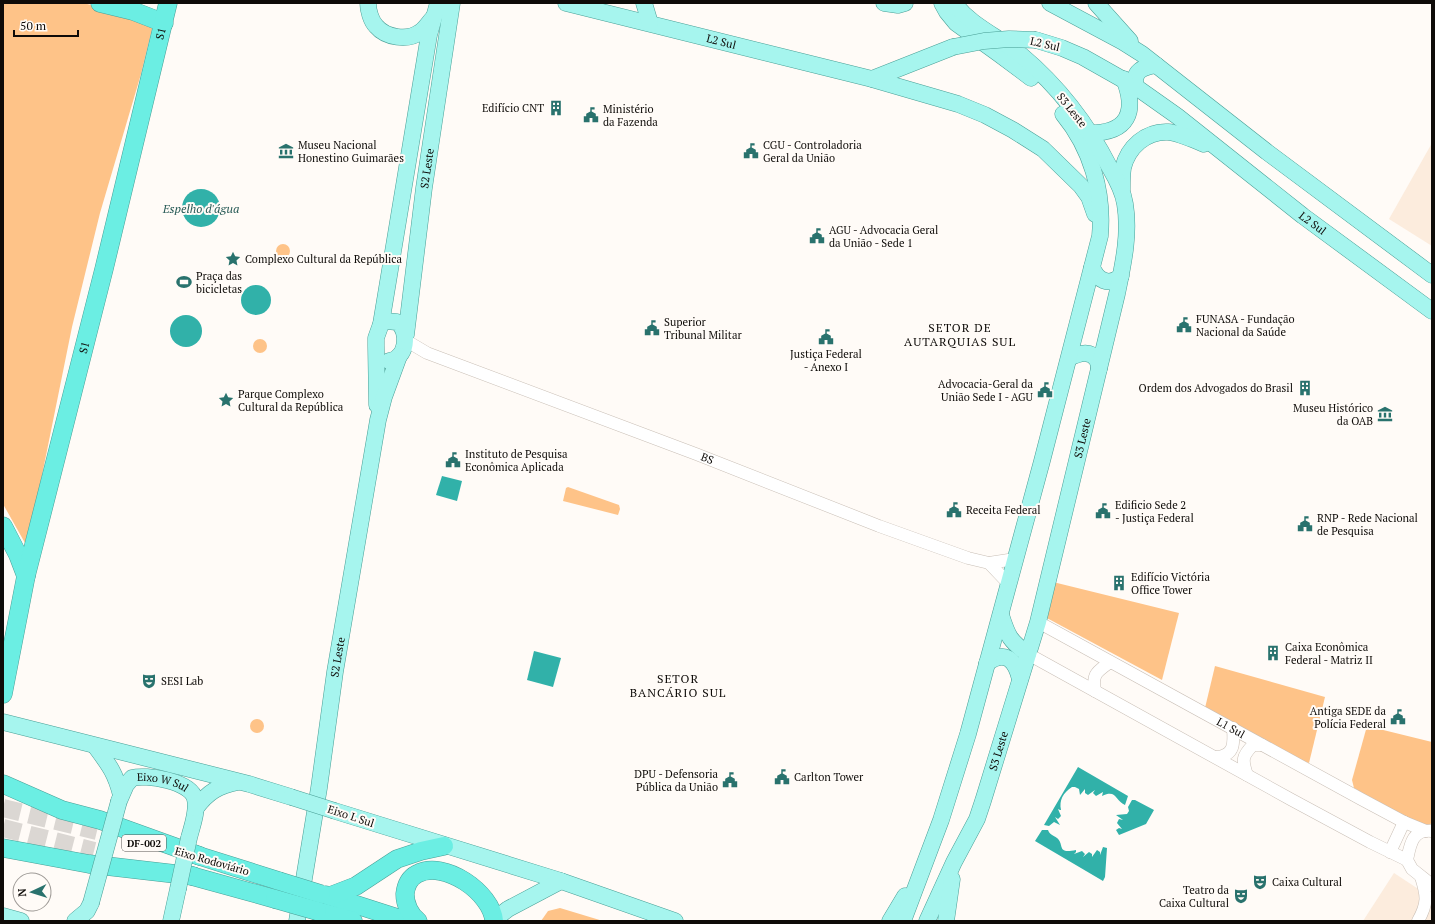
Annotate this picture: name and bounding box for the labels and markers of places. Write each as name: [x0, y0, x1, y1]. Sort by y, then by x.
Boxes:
building icon: Edifício CNT: [547, 99, 565, 117]
place label: Edifício CNT: [482, 101, 544, 115]
place label: Ministério da Fazenda: [603, 102, 658, 129]
public building icon: Ministério da Fazenda: [582, 106, 600, 124]
place label: Museu Nacional Honestino Guimarães: [298, 138, 404, 165]
place label: CGU - Controladoria Geral da União: [763, 138, 862, 165]
museum icon: Museu Nacional Honestino Guimarães: [277, 142, 295, 160]
public building icon: CGU - Controladoria Geral da União: [742, 142, 760, 160]
place label: AGU - Advocacia Geral da União - Sede 1: [829, 223, 938, 250]
public building icon: AGU - Advocacia Geral da União - Sede 1: [808, 227, 826, 245]
place icon: Complexo Cultural da República: [224, 250, 242, 268]
place label: Complexo Cultural da República: [245, 252, 402, 266]
place label: Praça das bicicletas: [196, 269, 242, 296]
sports icon: Praça das bicicletas: [175, 273, 193, 291]
place label: FUNASA - Fundação Nacional da Saúde: [1196, 312, 1295, 339]
place label: Superior Tribunal Militar: [664, 315, 743, 342]
public building icon: FUNASA - Fundação Nacional da Saúde: [1175, 316, 1193, 334]
public building icon: Superior Tribunal Militar: [643, 319, 661, 337]
public building icon: Justiça Federal - Anexo I: [817, 328, 835, 346]
place label: Justiça Federal - Anexo I: [790, 347, 862, 374]
place label: Advocacia-Geral da União Sede I - AGU: [938, 377, 1034, 404]
building icon: Ordem dos Advogados do Brasil: [1296, 379, 1314, 397]
public building icon: Advocacia-Geral da União Sede I - AGU: [1036, 381, 1054, 399]
place label: Ordem dos Advogados do Brasil: [1139, 381, 1293, 395]
place label: Parque Complexo Cultural da República: [238, 387, 344, 414]
place icon: Parque Complexo Cultural da República: [217, 391, 235, 409]
place label: Museu Histórico da OAB: [1293, 401, 1373, 428]
museum icon: Museu Histórico da OAB: [1376, 405, 1394, 423]
place label: Instituto de Pesquisa Econômica Aplicada: [465, 447, 568, 474]
public building icon: Instituto de Pesquisa Econômica Aplicada: [444, 451, 462, 469]
place label: Edificio Sede 2 - Justiça Federal: [1115, 498, 1194, 525]
public building icon: Receita Federal: [945, 501, 963, 519]
public building icon: Edificio Sede 2 - Justiça Federal: [1094, 502, 1112, 520]
place label: Receita Federal: [966, 503, 1041, 517]
place label: RNP - Rede Nacional de Pesquisa: [1317, 511, 1418, 538]
public building icon: RNP - Rede Nacional de Pesquisa: [1296, 515, 1314, 533]
place label: Edifício Victória Office Tower: [1131, 570, 1210, 597]
building icon: Edifício Victória Office Tower: [1110, 574, 1128, 592]
place label: Caixa Econômica Federal - Matriz II: [1285, 640, 1373, 667]
building icon: Caixa Econômica Federal - Matriz II: [1264, 644, 1282, 662]
theatre icon: SESI Lab: [140, 672, 158, 690]
place label: SESI Lab: [161, 674, 203, 688]
place label: Antiga SEDE da Polícia Federal: [1310, 704, 1386, 731]
public building icon: Antiga SEDE da Polícia Federal: [1389, 708, 1407, 726]
place label: DPU - Defensoria Pública da União: [634, 767, 718, 794]
public building icon: Carlton Tower: [773, 768, 791, 786]
place label: Carlton Tower: [794, 770, 864, 784]
public building icon: DPU - Defensoria Pública da União: [721, 771, 739, 789]
theatre icon: Caixa Cultural: [1251, 873, 1269, 891]
place label: Caixa Cultural: [1272, 875, 1342, 889]
place label: Teatro da Caixa Cultural: [1159, 883, 1229, 910]
theatre icon: Teatro da Caixa Cultural: [1232, 887, 1250, 905]

